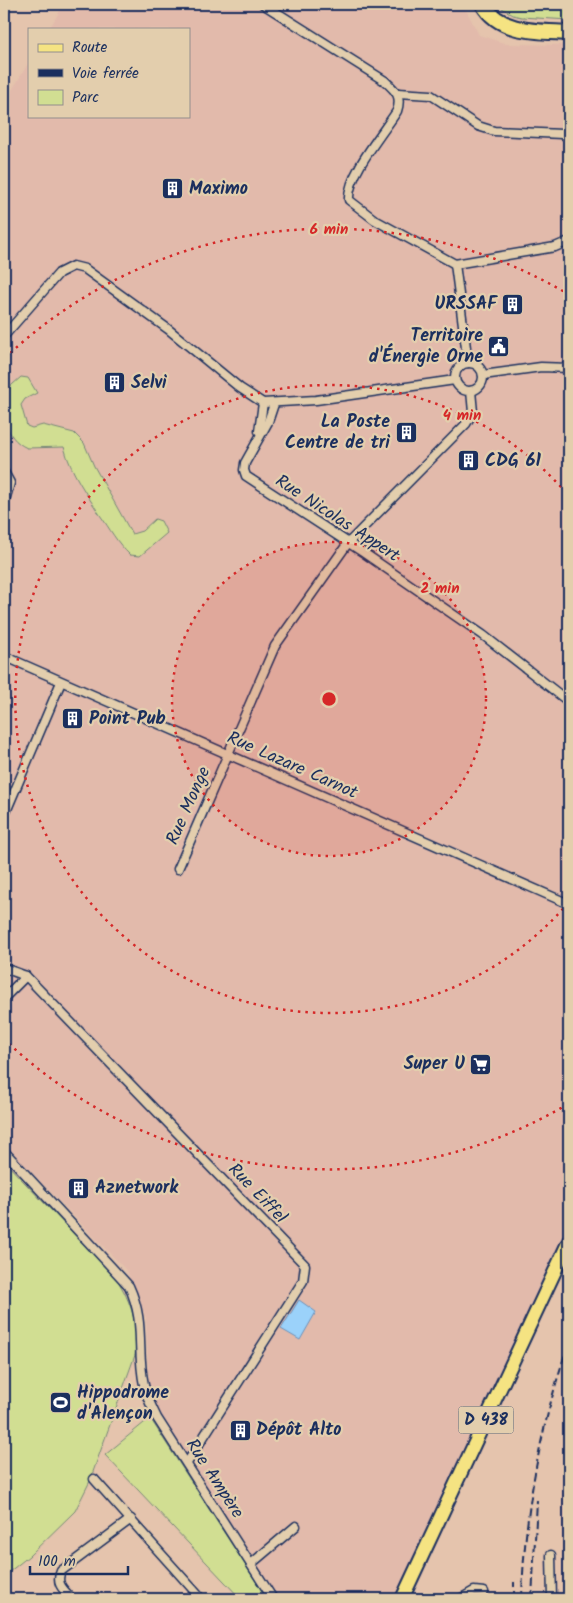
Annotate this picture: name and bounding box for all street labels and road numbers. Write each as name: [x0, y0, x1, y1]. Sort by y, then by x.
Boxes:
street label: Rue Nicolas Appert: [269, 468, 406, 571]
street label: Rue Lazare Carnot: [222, 724, 363, 808]
street label: Rue Monge: [159, 762, 219, 850]
street label: Rue Eiffel: [220, 1157, 294, 1232]
road number: D 438: [458, 1406, 514, 1434]
street label: Rue Ampère: [177, 1433, 251, 1525]

